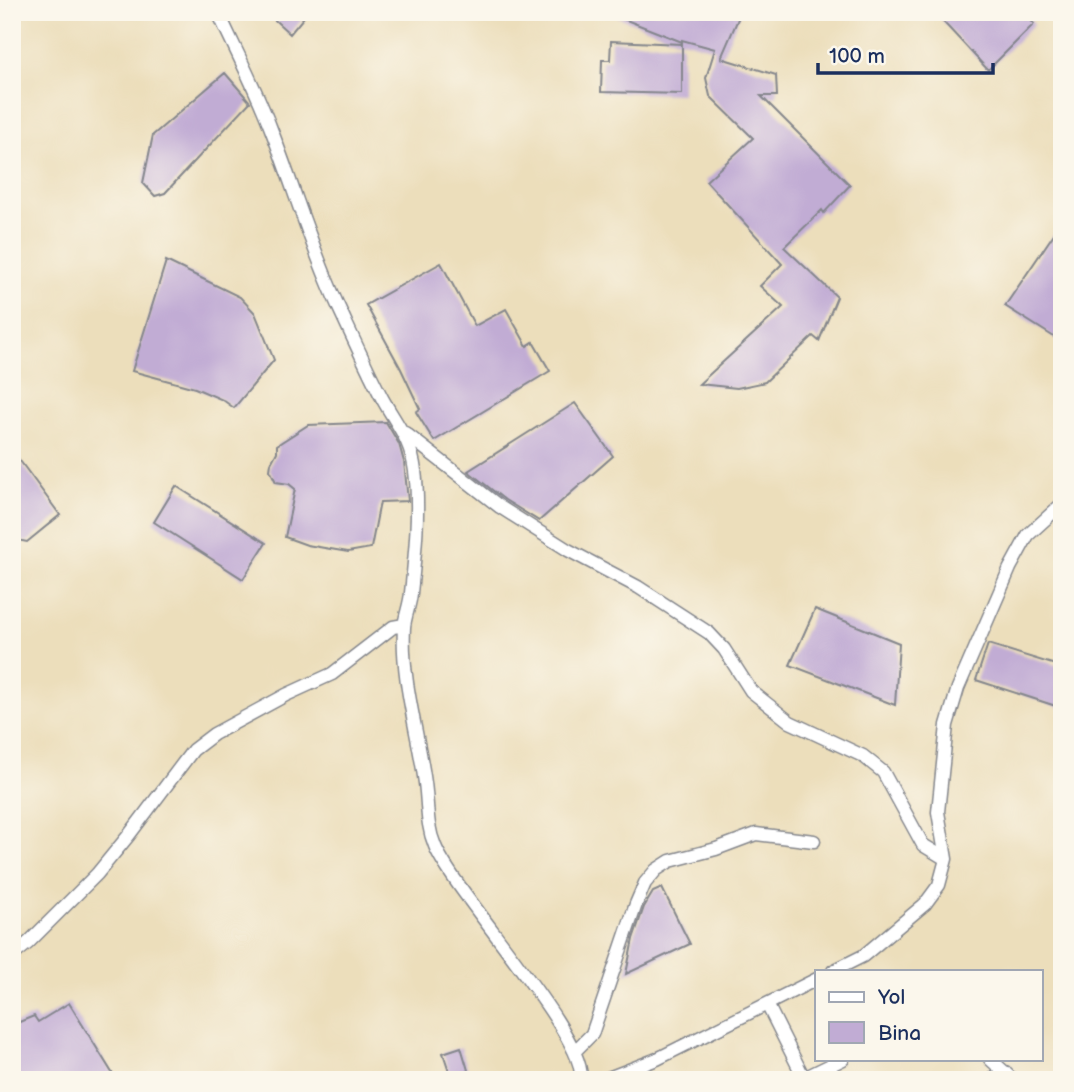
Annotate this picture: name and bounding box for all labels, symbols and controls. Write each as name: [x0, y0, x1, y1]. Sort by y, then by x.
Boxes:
scale bar: [818, 32, 993, 76]
text: 100 m: [829, 44, 885, 69]
legend: [815, 970, 1042, 1060]
text: Yol: [877, 985, 905, 1010]
text: Bina: [878, 1021, 921, 1046]

